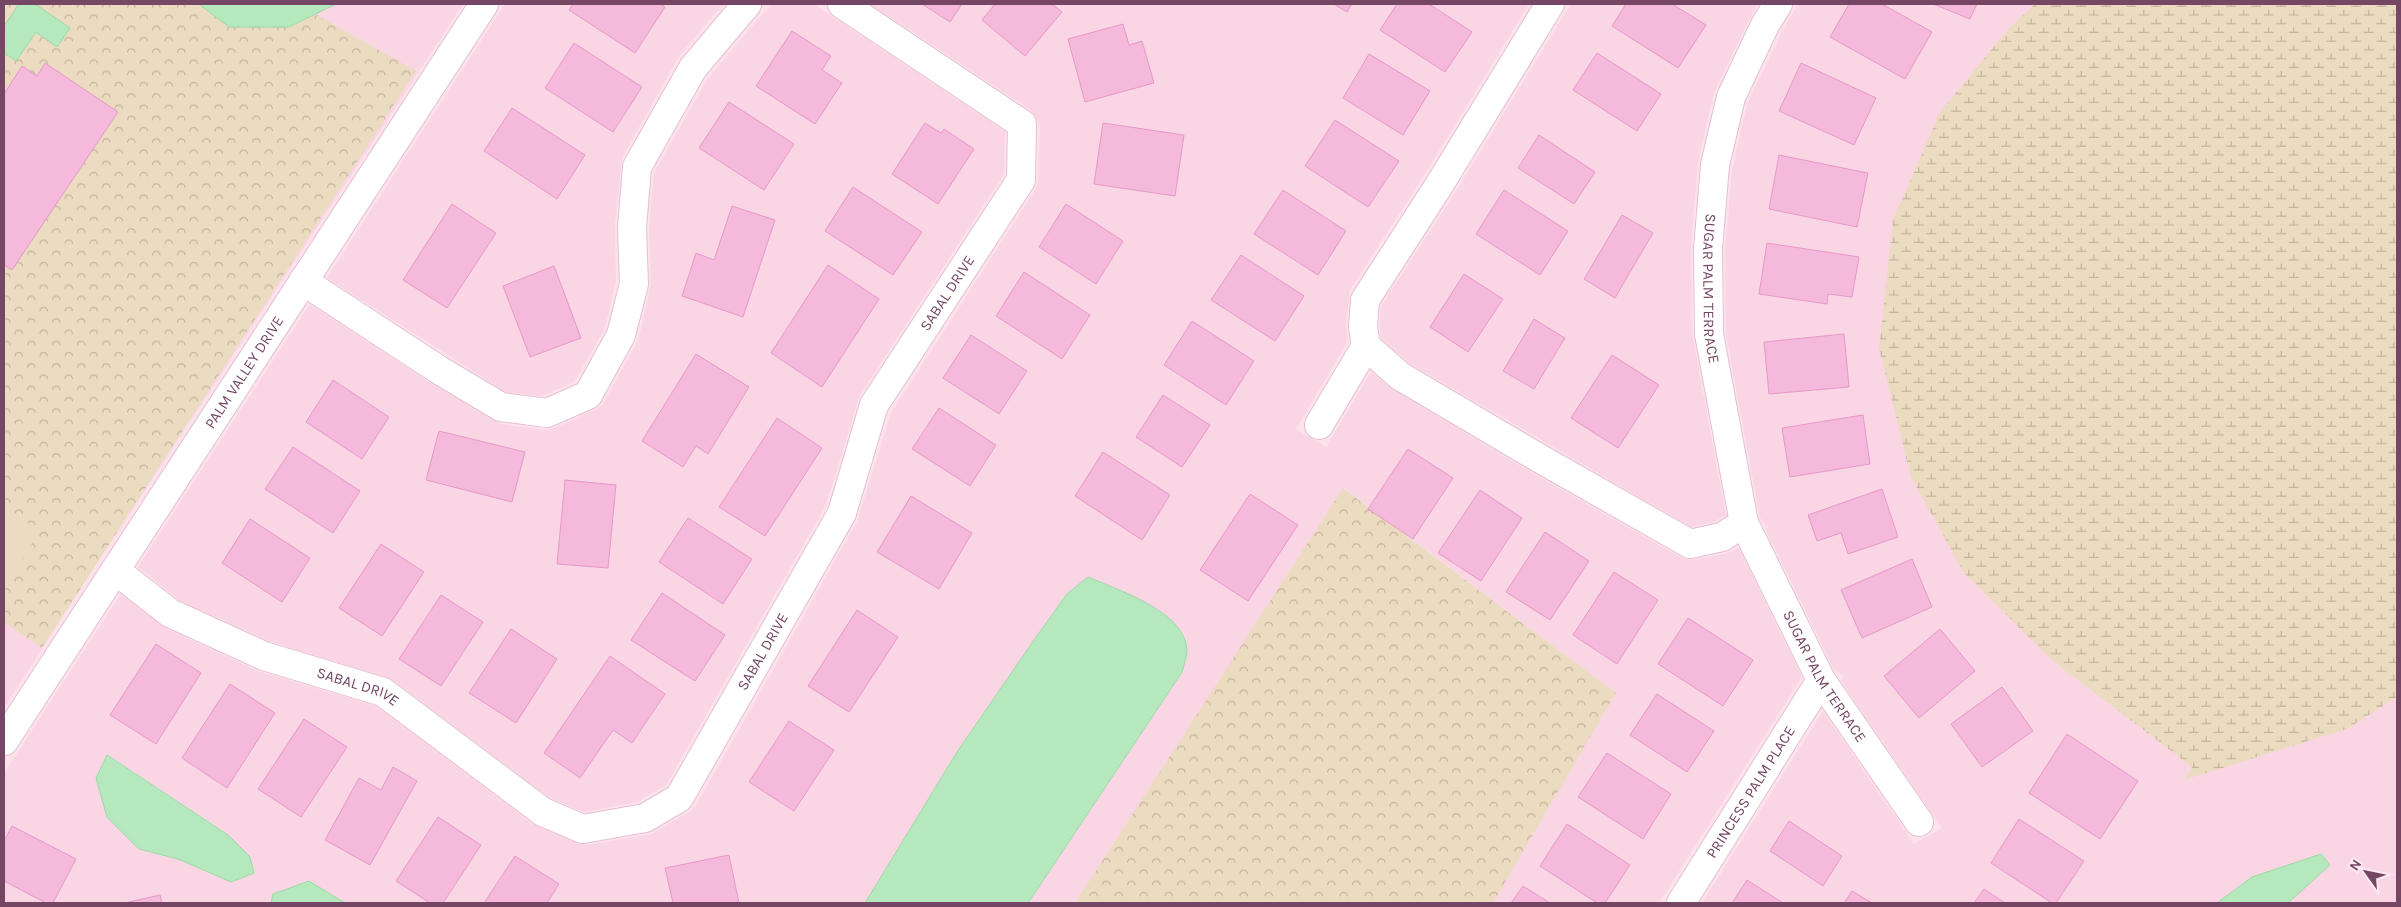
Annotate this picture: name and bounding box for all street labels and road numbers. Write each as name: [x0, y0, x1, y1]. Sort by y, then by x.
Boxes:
street label: SUGAR PALM TERRACE: [1699, 213, 1723, 365]
street label: SABAL DRIVE: [916, 252, 978, 334]
street label: PALM VALLEY DRIVE: [201, 313, 287, 432]
street label: SUGAR PALM TERRACE: [1779, 607, 1870, 746]
street label: SABAL DRIVE: [733, 610, 792, 694]
street label: SABAL DRIVE: [315, 663, 403, 710]
street label: PRINCESS PALM PLACE: [1702, 723, 1799, 861]

